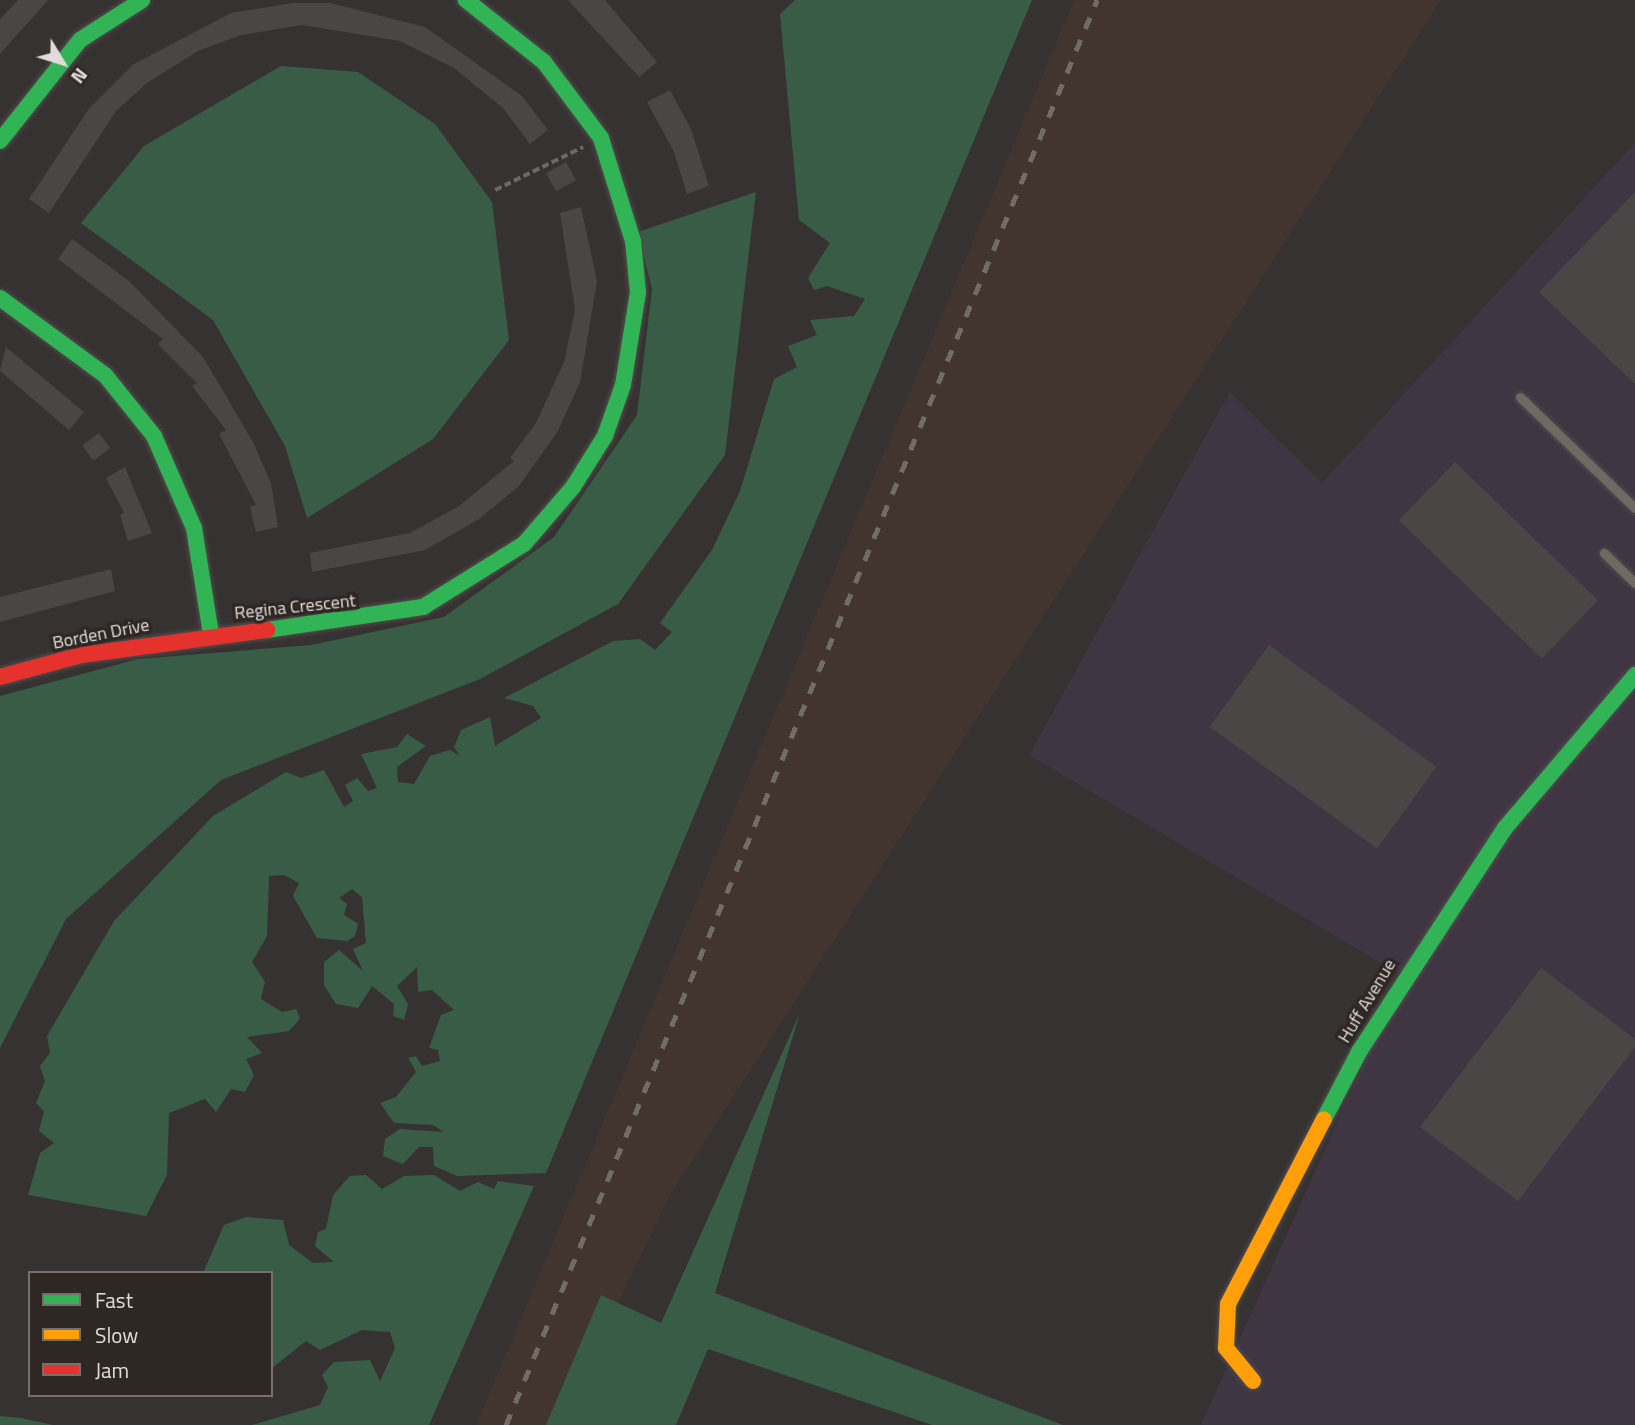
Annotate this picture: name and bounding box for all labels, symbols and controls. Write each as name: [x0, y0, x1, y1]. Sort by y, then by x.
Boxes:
north arrow: [28, 28, 98, 98]
text: N: [64, 62, 95, 90]
street label: Regina Crescent: [233, 590, 357, 624]
street label: Borden Drive: [51, 614, 151, 654]
street label: Huff Avenue: [1334, 955, 1400, 1047]
legend: [28, 1271, 273, 1397]
text: Fast: [95, 1284, 133, 1316]
text: Slow: [95, 1319, 138, 1351]
text: Jam: [95, 1354, 129, 1386]

